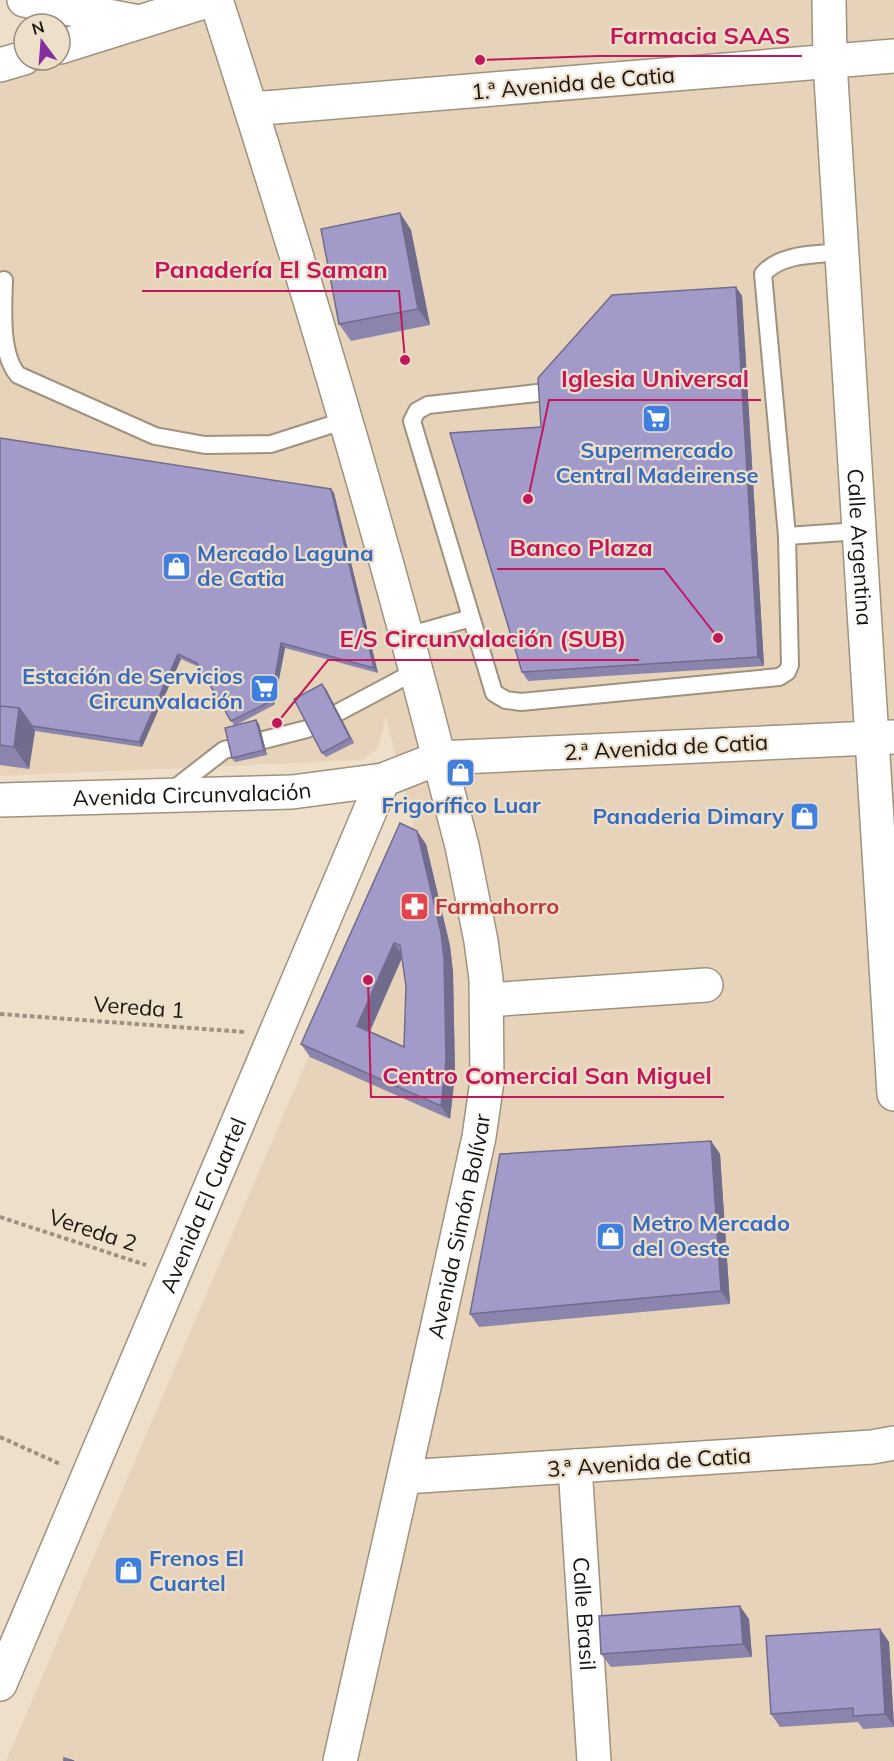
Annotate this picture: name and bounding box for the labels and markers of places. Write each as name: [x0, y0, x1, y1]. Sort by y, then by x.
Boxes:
callout: Farmacia SAAS: [598, 14, 802, 56]
callout: Panadería El Saman: [142, 249, 399, 291]
callout: Iglesia Universal: [549, 358, 761, 400]
supermarket icon: Supermercado Central Madeirense: [641, 402, 673, 434]
place label: Supermercado Central Madeirense: [556, 436, 759, 489]
callout: Banco Plaza: [497, 527, 664, 569]
place label: Mercado Laguna de Catia: [197, 539, 374, 592]
shop icon: Mercado Laguna de Catia: [160, 550, 192, 582]
callout: E/S Circunvalación (SUB): [328, 618, 639, 660]
place label: Estación de Servicios Circunvalación: [22, 662, 243, 715]
supermarket icon: Estación de Servicios Circunvalación: [248, 673, 280, 705]
shop icon: Frigorífico Luar: [445, 757, 477, 789]
place label: Frigorífico Luar: [381, 791, 541, 819]
shop icon: Panaderia Dimary: [789, 800, 821, 832]
place label: Panaderia Dimary: [592, 802, 784, 830]
pharmacy icon: Farmahorro: [398, 890, 430, 922]
place label: Farmahorro: [435, 892, 559, 920]
callout: Centro Comercial San Miguel: [371, 1055, 724, 1097]
place label: Metro Mercado del Oeste: [632, 1209, 790, 1262]
shop icon: Metro Mercado del Oeste: [595, 1220, 627, 1252]
place label: Frenos El Cuartel: [149, 1544, 244, 1597]
shop icon: Frenos El Cuartel: [112, 1555, 144, 1587]

